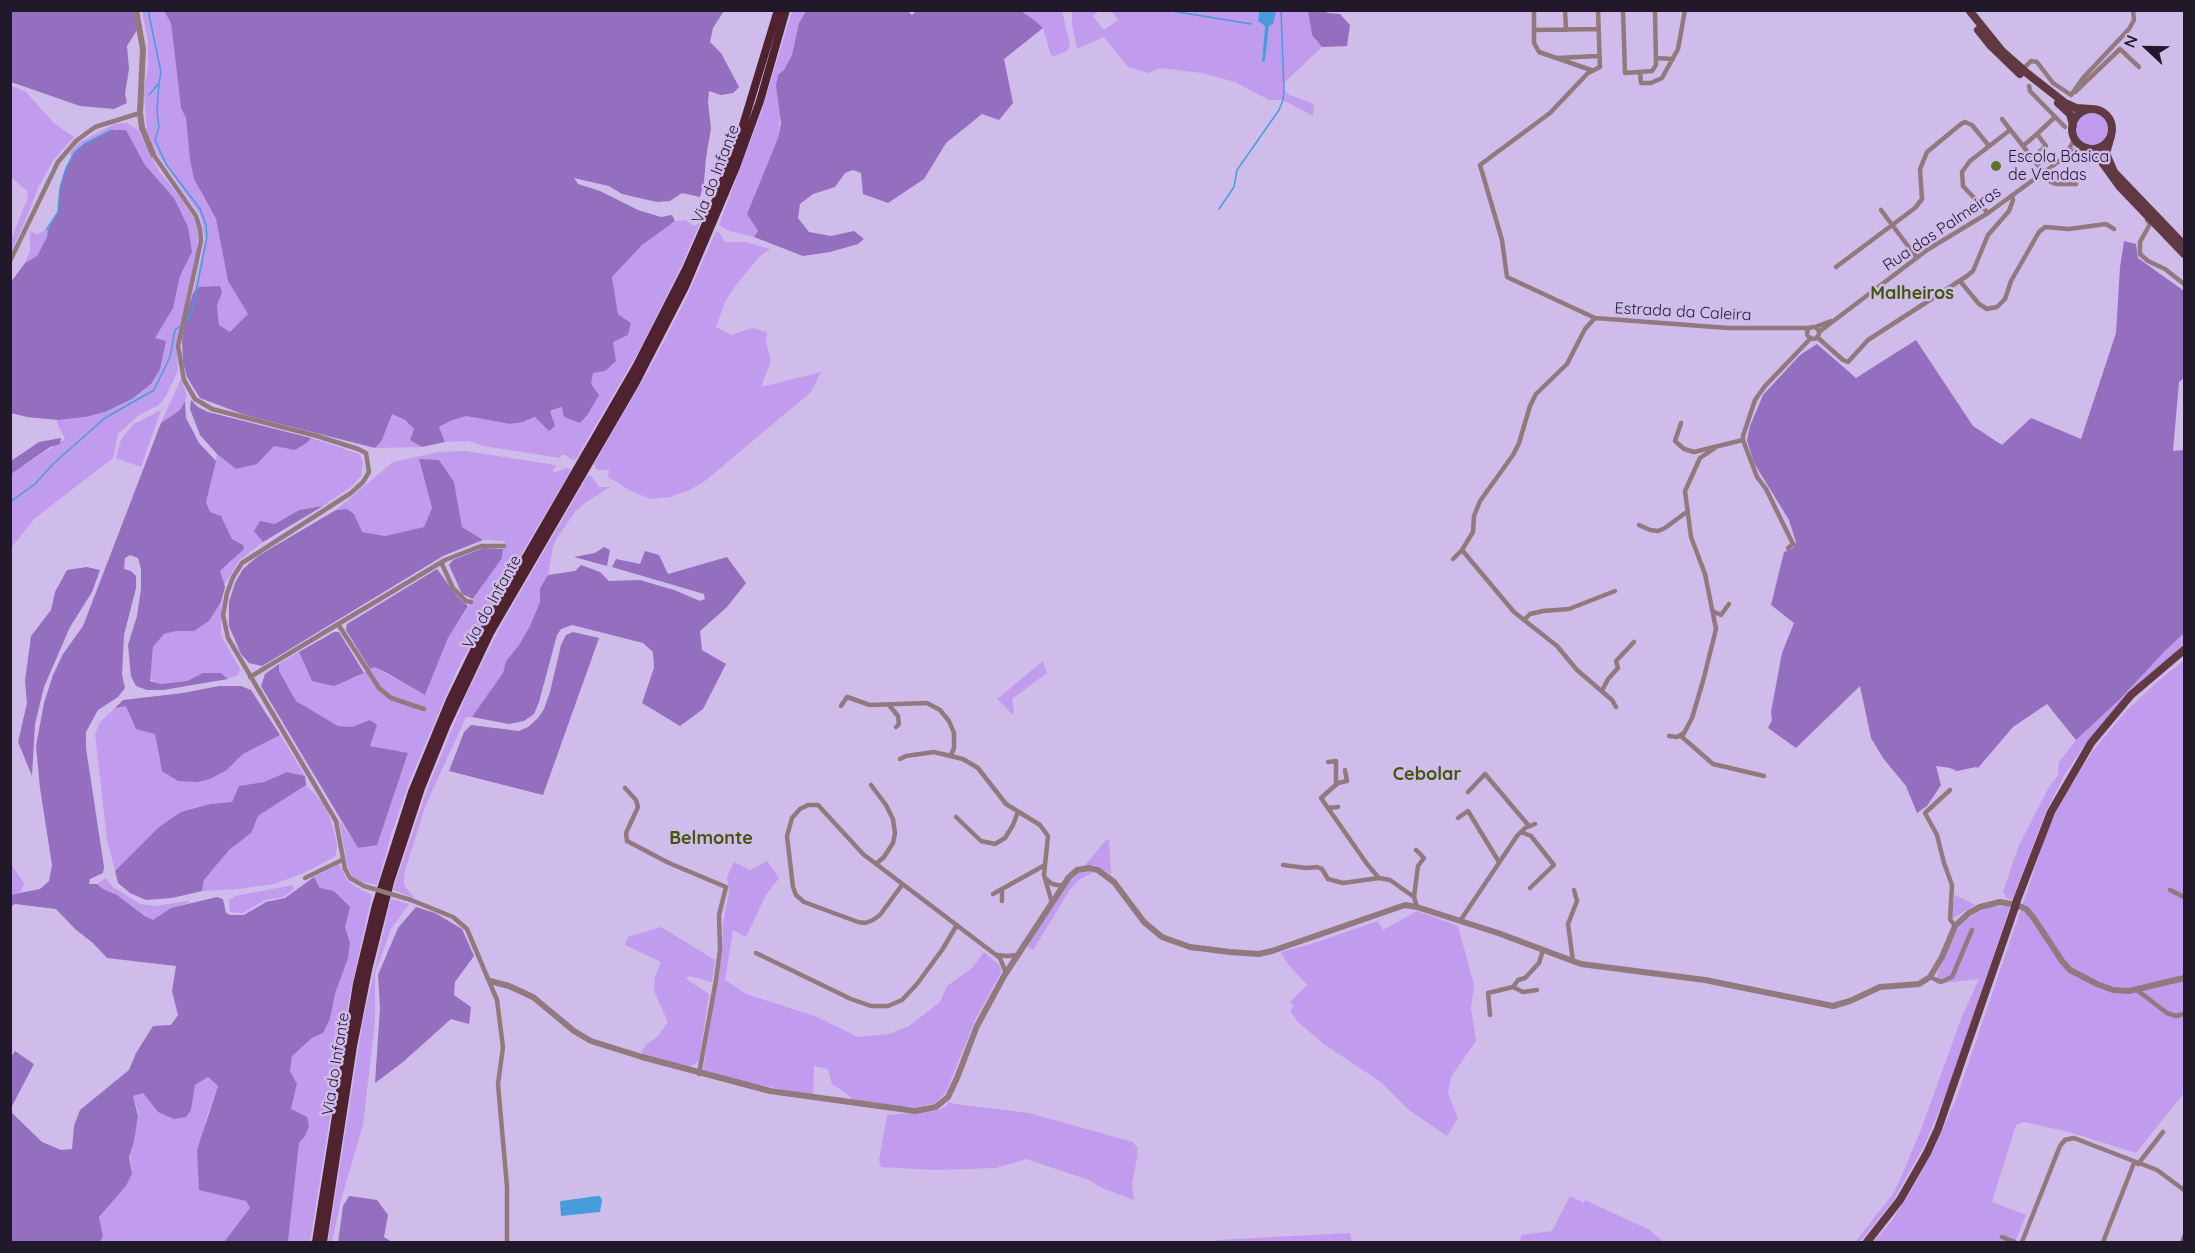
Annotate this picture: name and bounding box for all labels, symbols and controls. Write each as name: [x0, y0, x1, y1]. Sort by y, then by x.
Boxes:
north arrow: [2117, 18, 2177, 78]
text: N: [2119, 32, 2142, 50]
street label: Via do Infante: [688, 122, 744, 226]
place label: Escola Básica de Vendas: [2008, 147, 2109, 185]
marker: Escola Básica de Vendas: [1989, 159, 2003, 173]
street label: Rua das Palmeiras: [1879, 182, 2005, 276]
district label: Malheiros: [1870, 283, 1954, 305]
street label: Estrada da Caleira: [1614, 299, 1752, 325]
street label: Via do Infante: [458, 552, 526, 652]
district label: Cebolar: [1393, 764, 1461, 786]
district label: Belmonte: [669, 828, 753, 850]
street label: Via do Infante: [318, 1011, 354, 1117]

